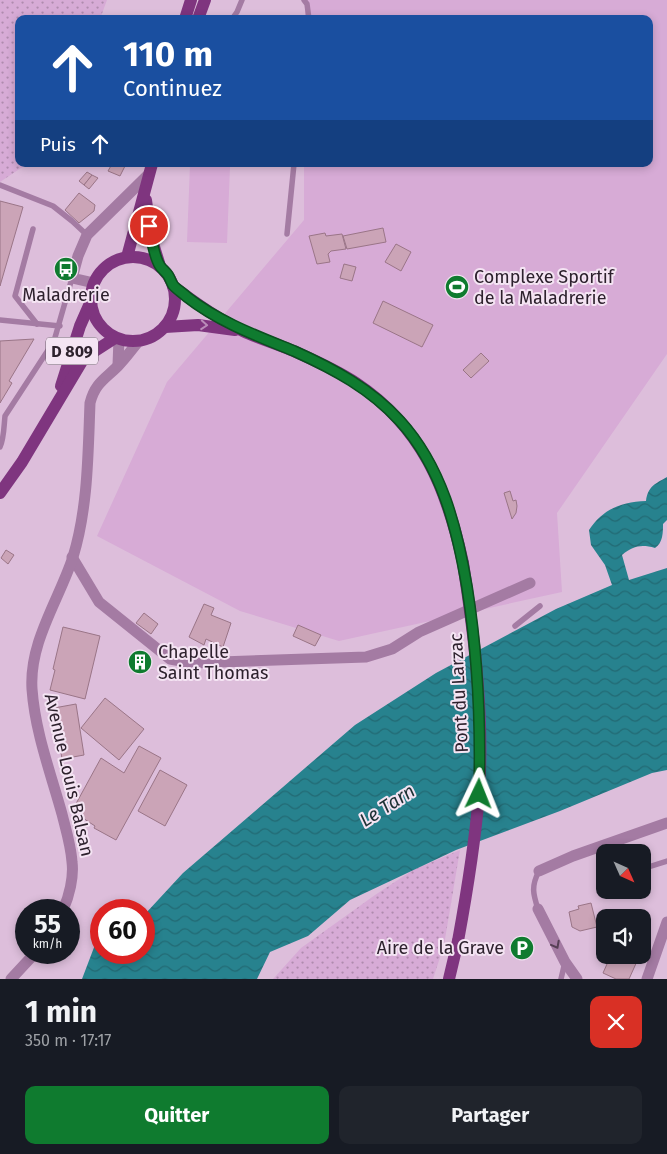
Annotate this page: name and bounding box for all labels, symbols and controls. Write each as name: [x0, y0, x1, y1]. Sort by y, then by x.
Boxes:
text: 110 m: [123, 33, 213, 75]
icon: ahead: [40, 35, 105, 100]
text: Continuez: [123, 75, 222, 102]
icon: ahead: [86, 130, 114, 158]
text: Puis: [40, 133, 76, 156]
pin: [128, 205, 170, 247]
icon: arrive: [135, 212, 163, 240]
bus stop icon: Maladrerie: [53, 256, 79, 282]
place label: Complexe Sportif de la Maladrerie: [474, 266, 616, 309]
sports icon: Complexe Sportif de la Maladrerie: [444, 274, 470, 300]
place label: Maladrerie: [22, 284, 110, 306]
one-way arrow: [201, 320, 209, 331]
road number: D 809: [46, 338, 98, 364]
street label: Pont du Larzac: [445, 632, 473, 753]
place label: Chapelle Saint Thomas: [158, 641, 268, 684]
building icon: Chapelle Saint Thomas: [127, 649, 153, 675]
street label: Avenue Louis Balsan: [40, 691, 98, 859]
position arrow: [452, 767, 504, 819]
water label: Le Tarn: [355, 779, 419, 832]
north arrow: [596, 844, 651, 899]
map controls: [596, 844, 651, 964]
speed limit sign: 60: [90, 899, 155, 964]
button: sound: [596, 909, 651, 964]
text: 55: [34, 910, 61, 940]
parking icon: Aire de la Grave: [509, 935, 535, 961]
text: km/h: [33, 937, 62, 951]
place label: Aire de la Grave: [377, 937, 504, 959]
one-way arrow: [550, 939, 560, 948]
text: 1 min: [25, 994, 97, 1030]
button: close: [590, 996, 642, 1048]
text: 350 m · 17:17: [25, 1031, 111, 1050]
button: Quitter: [25, 1086, 329, 1144]
button: Partager: [339, 1086, 642, 1144]

